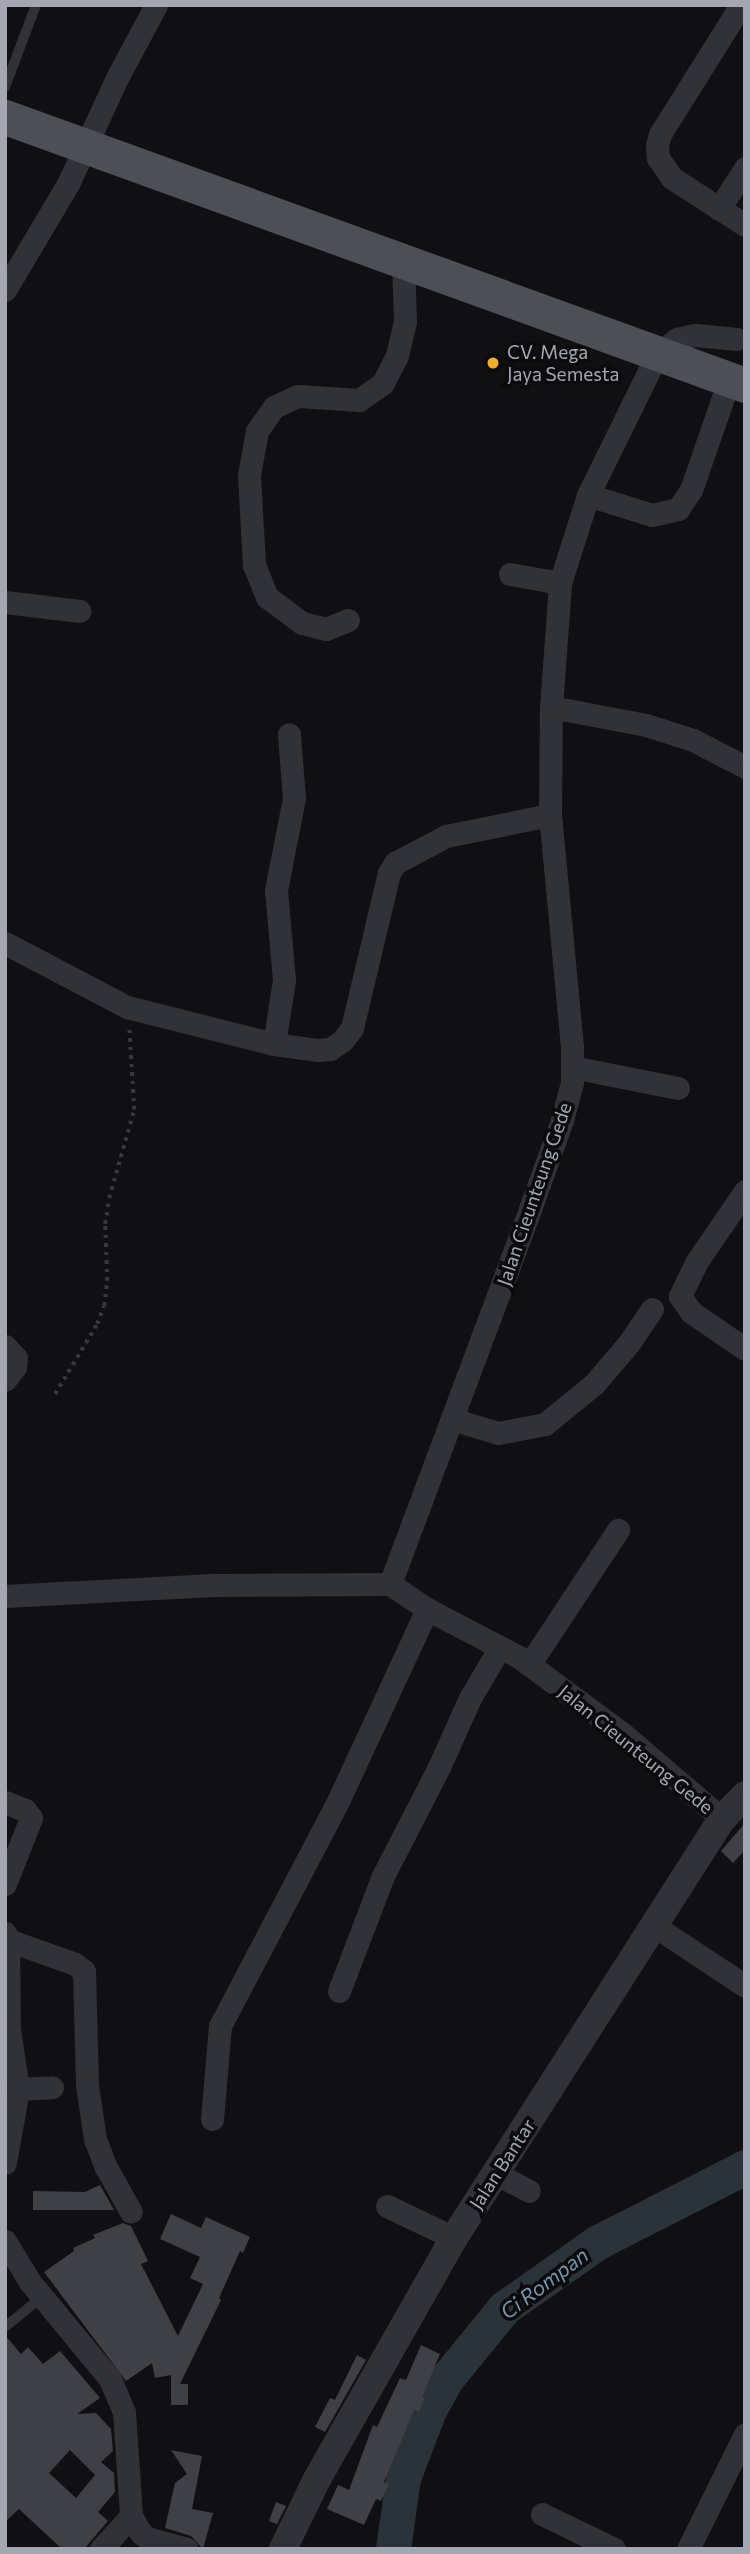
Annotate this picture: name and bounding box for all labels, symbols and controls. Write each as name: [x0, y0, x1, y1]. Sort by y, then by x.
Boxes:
place label: CV. Mega Jaya Semesta: [507, 341, 620, 385]
marker: CV. Mega Jaya Semesta: [485, 355, 501, 371]
street label: Jalan Cieunteung Gede: [492, 1099, 576, 1289]
street label: Jalan Cieunteung Gede: [554, 1680, 718, 1818]
street label: Jalan Bantar: [464, 2115, 540, 2213]
water label: Ci Rompan: [495, 2242, 593, 2324]

